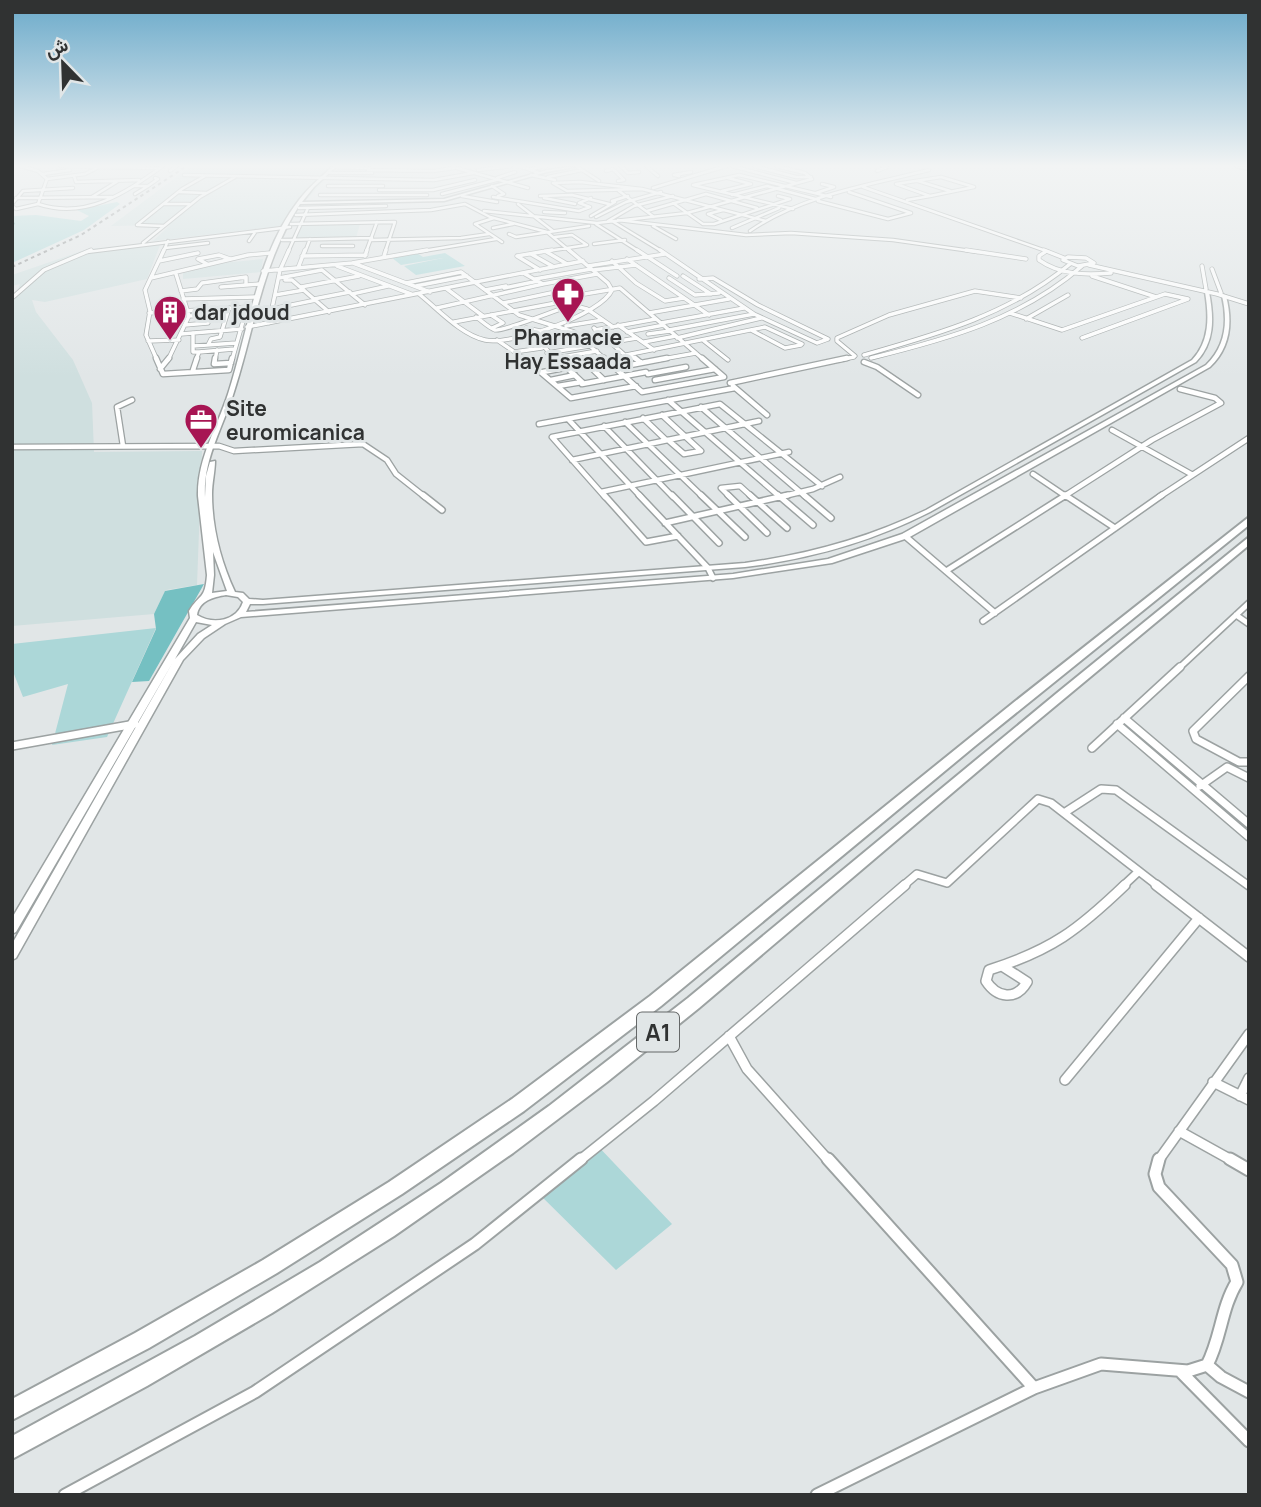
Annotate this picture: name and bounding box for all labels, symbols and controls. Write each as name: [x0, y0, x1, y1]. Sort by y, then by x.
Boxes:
north arrow: [28, 28, 98, 98]
text: ش: [41, 31, 72, 64]
pharmacy icon: Pharmacie Hay Essaada: [549, 275, 587, 324]
building icon: dar jdoud: [151, 293, 189, 342]
place label: dar jdoud: [194, 298, 290, 326]
place label: Pharmacie Hay Essaada: [505, 323, 631, 375]
place label: Site euromicanica: [226, 394, 365, 446]
office icon: Site euromicanica: [182, 401, 220, 450]
road number: A1: [637, 1012, 679, 1051]

